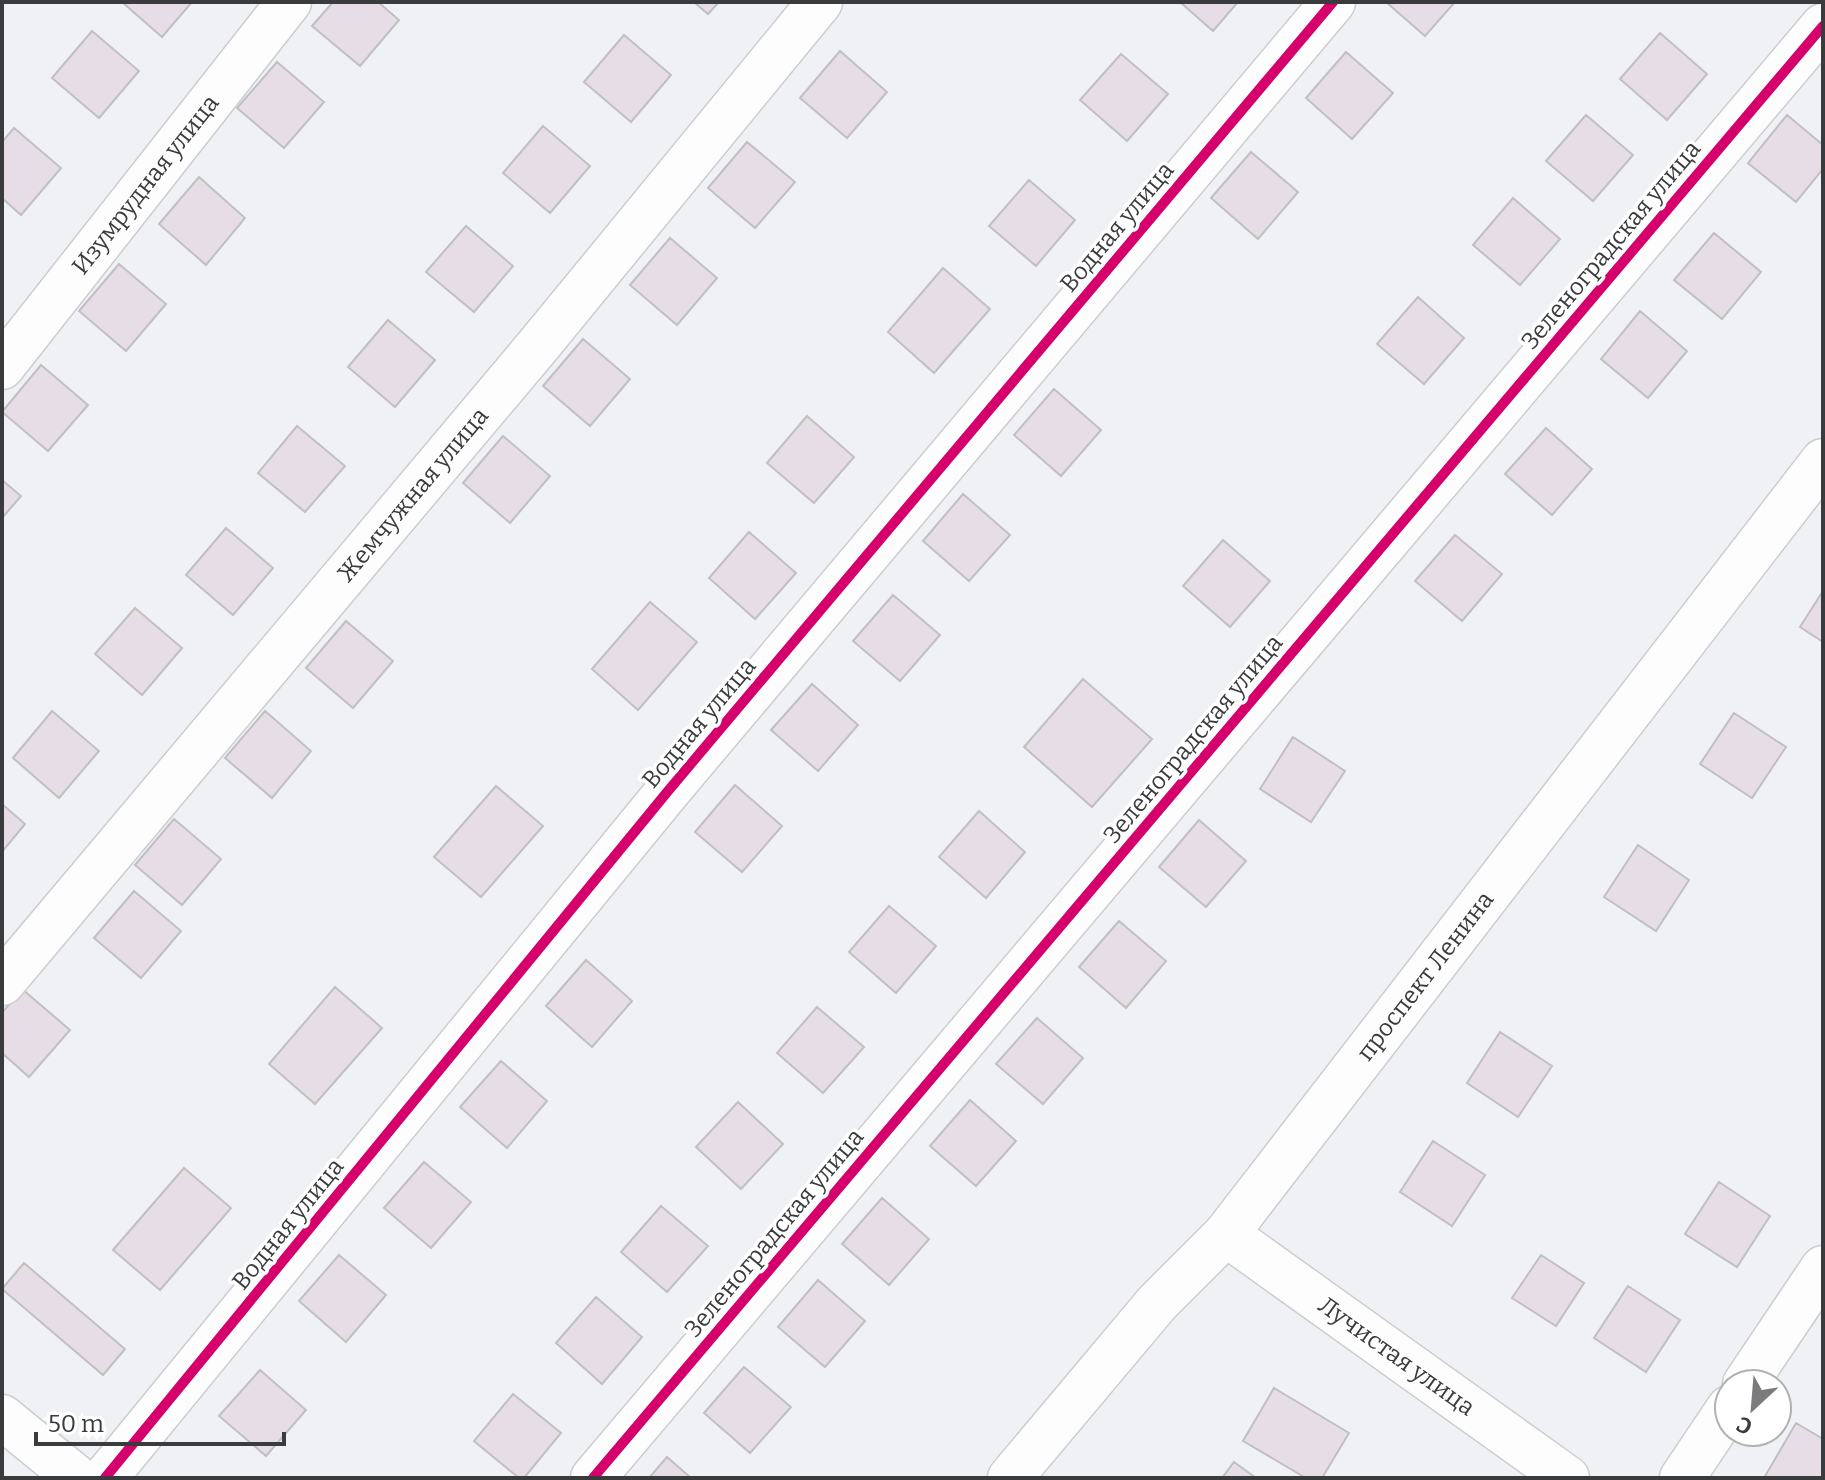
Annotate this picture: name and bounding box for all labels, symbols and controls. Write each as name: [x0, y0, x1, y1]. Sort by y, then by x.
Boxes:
street label: Изумрудная улица: [66, 89, 225, 280]
street label: Зеленоградская улица: [1516, 135, 1706, 355]
street label: Водная улица: [1055, 156, 1179, 298]
street label: Жемчужная улица: [331, 402, 494, 588]
street label: Зеленоградская улица: [1098, 629, 1288, 849]
street label: Водная улица: [637, 652, 761, 794]
street label: проспект Ленина: [1351, 886, 1499, 1066]
street label: Зеленоградская улица: [679, 1123, 869, 1343]
street label: Водная улица: [226, 1153, 350, 1295]
street label: Лучистая улица: [1313, 1291, 1480, 1421]
north arrow: [1713, 1368, 1793, 1448]
scale bar: [36, 1396, 284, 1446]
text: 50 m: [48, 1410, 104, 1438]
text: С: [1732, 1410, 1757, 1441]

